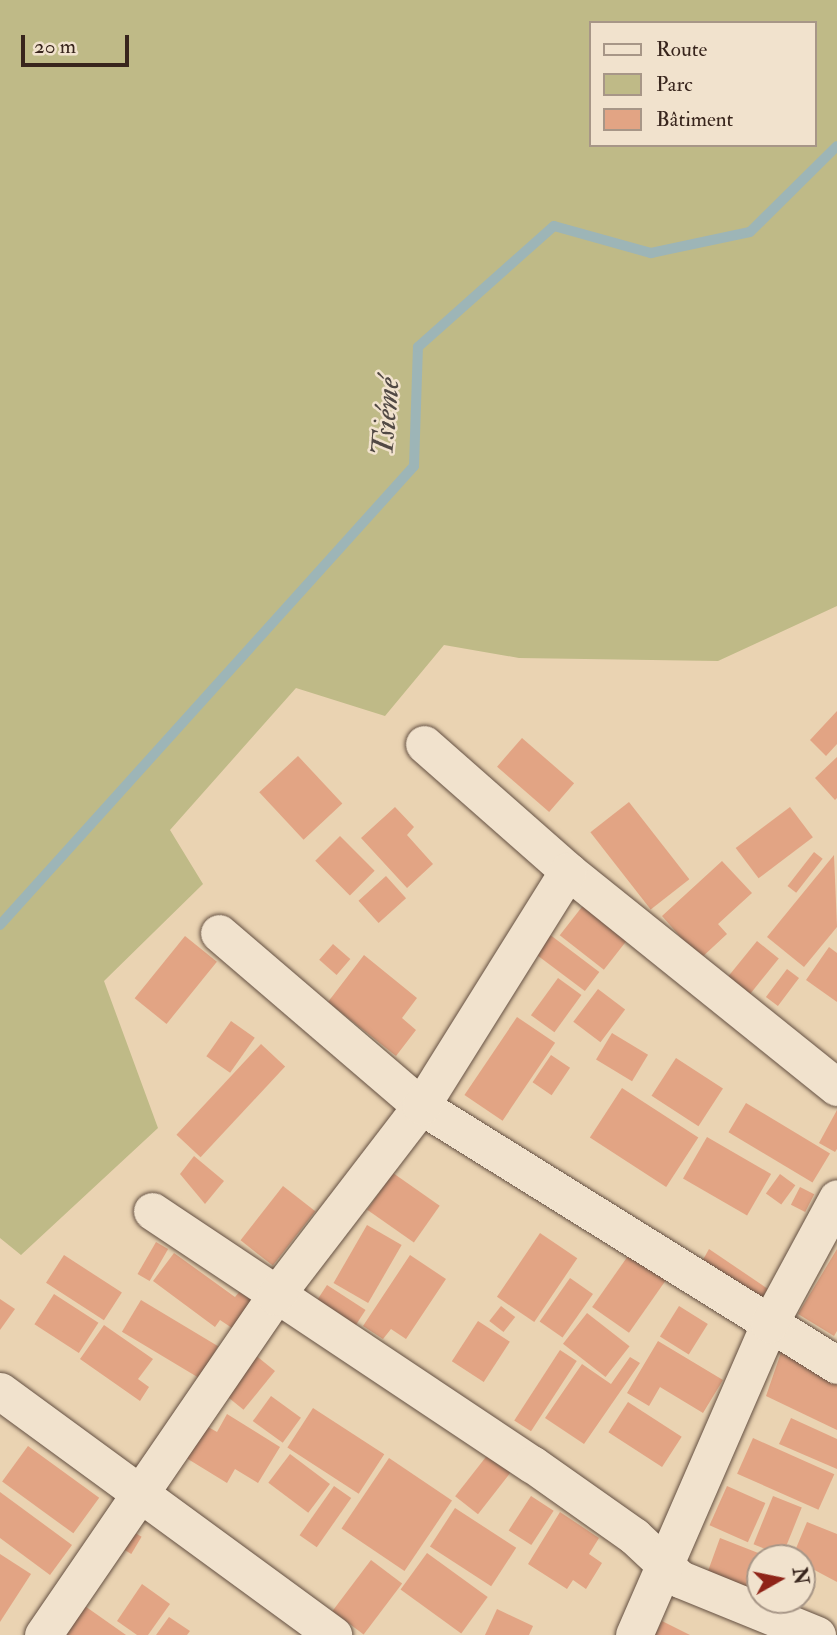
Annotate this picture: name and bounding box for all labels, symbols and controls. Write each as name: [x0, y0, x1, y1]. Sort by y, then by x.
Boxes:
scale bar: [24, 21, 133, 65]
legend: [588, 21, 816, 147]
text: 20 m: [34, 33, 76, 60]
text: Route: [656, 36, 707, 63]
text: Parc: [656, 71, 693, 98]
text: Bâtiment: [656, 106, 733, 133]
water label: Tsiémé: [363, 376, 409, 458]
north arrow: [746, 1544, 816, 1614]
text: N: [787, 1566, 813, 1586]

